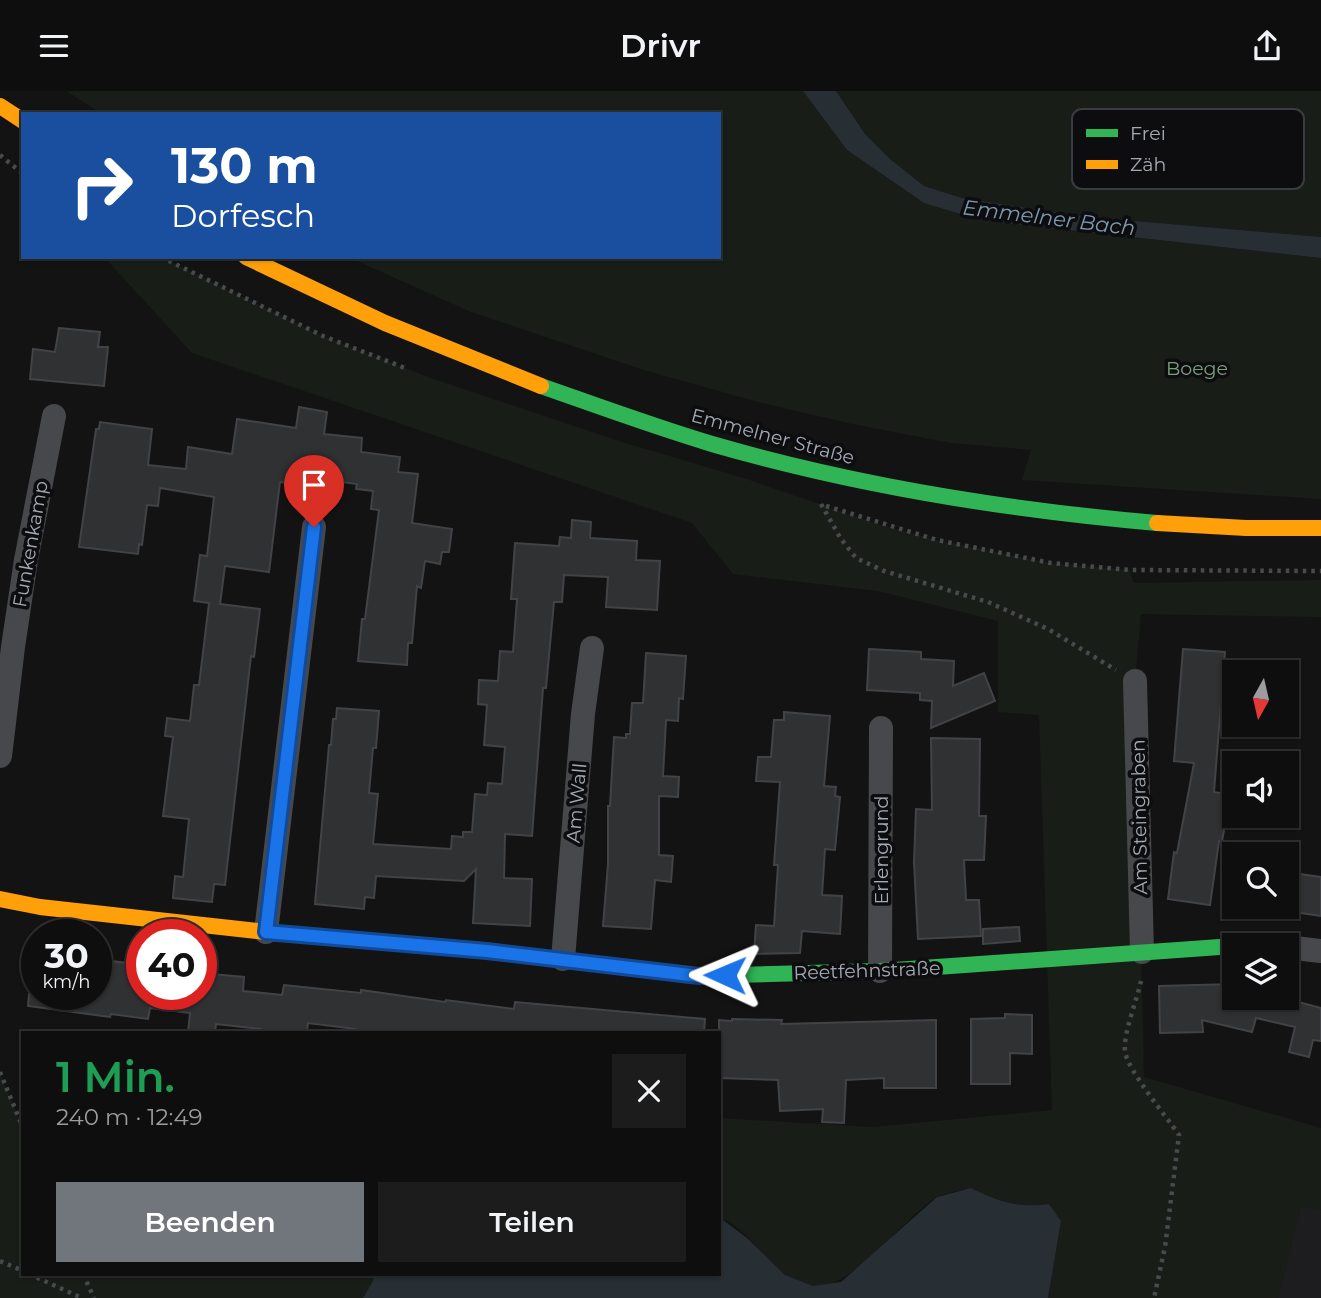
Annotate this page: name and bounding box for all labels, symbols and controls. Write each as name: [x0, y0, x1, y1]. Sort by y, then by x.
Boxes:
text: Drivr: [620, 26, 701, 65]
icon: menu: [35, 27, 73, 65]
icon: share: [1248, 27, 1286, 65]
legend: [1072, 109, 1304, 189]
text: Frei: [1130, 122, 1166, 145]
text: 130 m: [171, 136, 318, 195]
icon: right: [56, 140, 147, 231]
text: Zäh: [1130, 153, 1166, 176]
water label: Emmelner Bach: [961, 195, 1137, 240]
text: Dorfesch: [171, 196, 315, 235]
park label: Boege: [1166, 357, 1228, 380]
street label: Emmelner Straße: [689, 404, 857, 469]
pin: [284, 455, 344, 527]
icon: arrive: [295, 466, 333, 504]
street label: Funkenkamp: [8, 479, 53, 609]
north arrow: [1222, 660, 1298, 737]
map controls: [1222, 660, 1299, 1010]
street label: Am Steingraben: [1127, 739, 1152, 895]
button: sound: [1222, 751, 1299, 828]
street label: Am Wall: [562, 762, 591, 844]
street label: Erlengrund: [870, 796, 893, 904]
button: search: [1222, 842, 1299, 919]
speed limit sign: 40: [126, 919, 217, 1010]
button: layers: [1222, 933, 1299, 1010]
text: 30: [44, 934, 89, 977]
position arrow: [688, 938, 762, 1012]
street label: Reetfehnstraße: [793, 956, 941, 985]
text: km/h: [42, 971, 91, 993]
text: 1 Min.: [56, 1051, 175, 1103]
button: close: [612, 1054, 686, 1128]
text: 240 m · 12:49: [56, 1103, 203, 1131]
button: Beenden: [56, 1182, 364, 1262]
button: Teilen: [378, 1182, 686, 1262]

